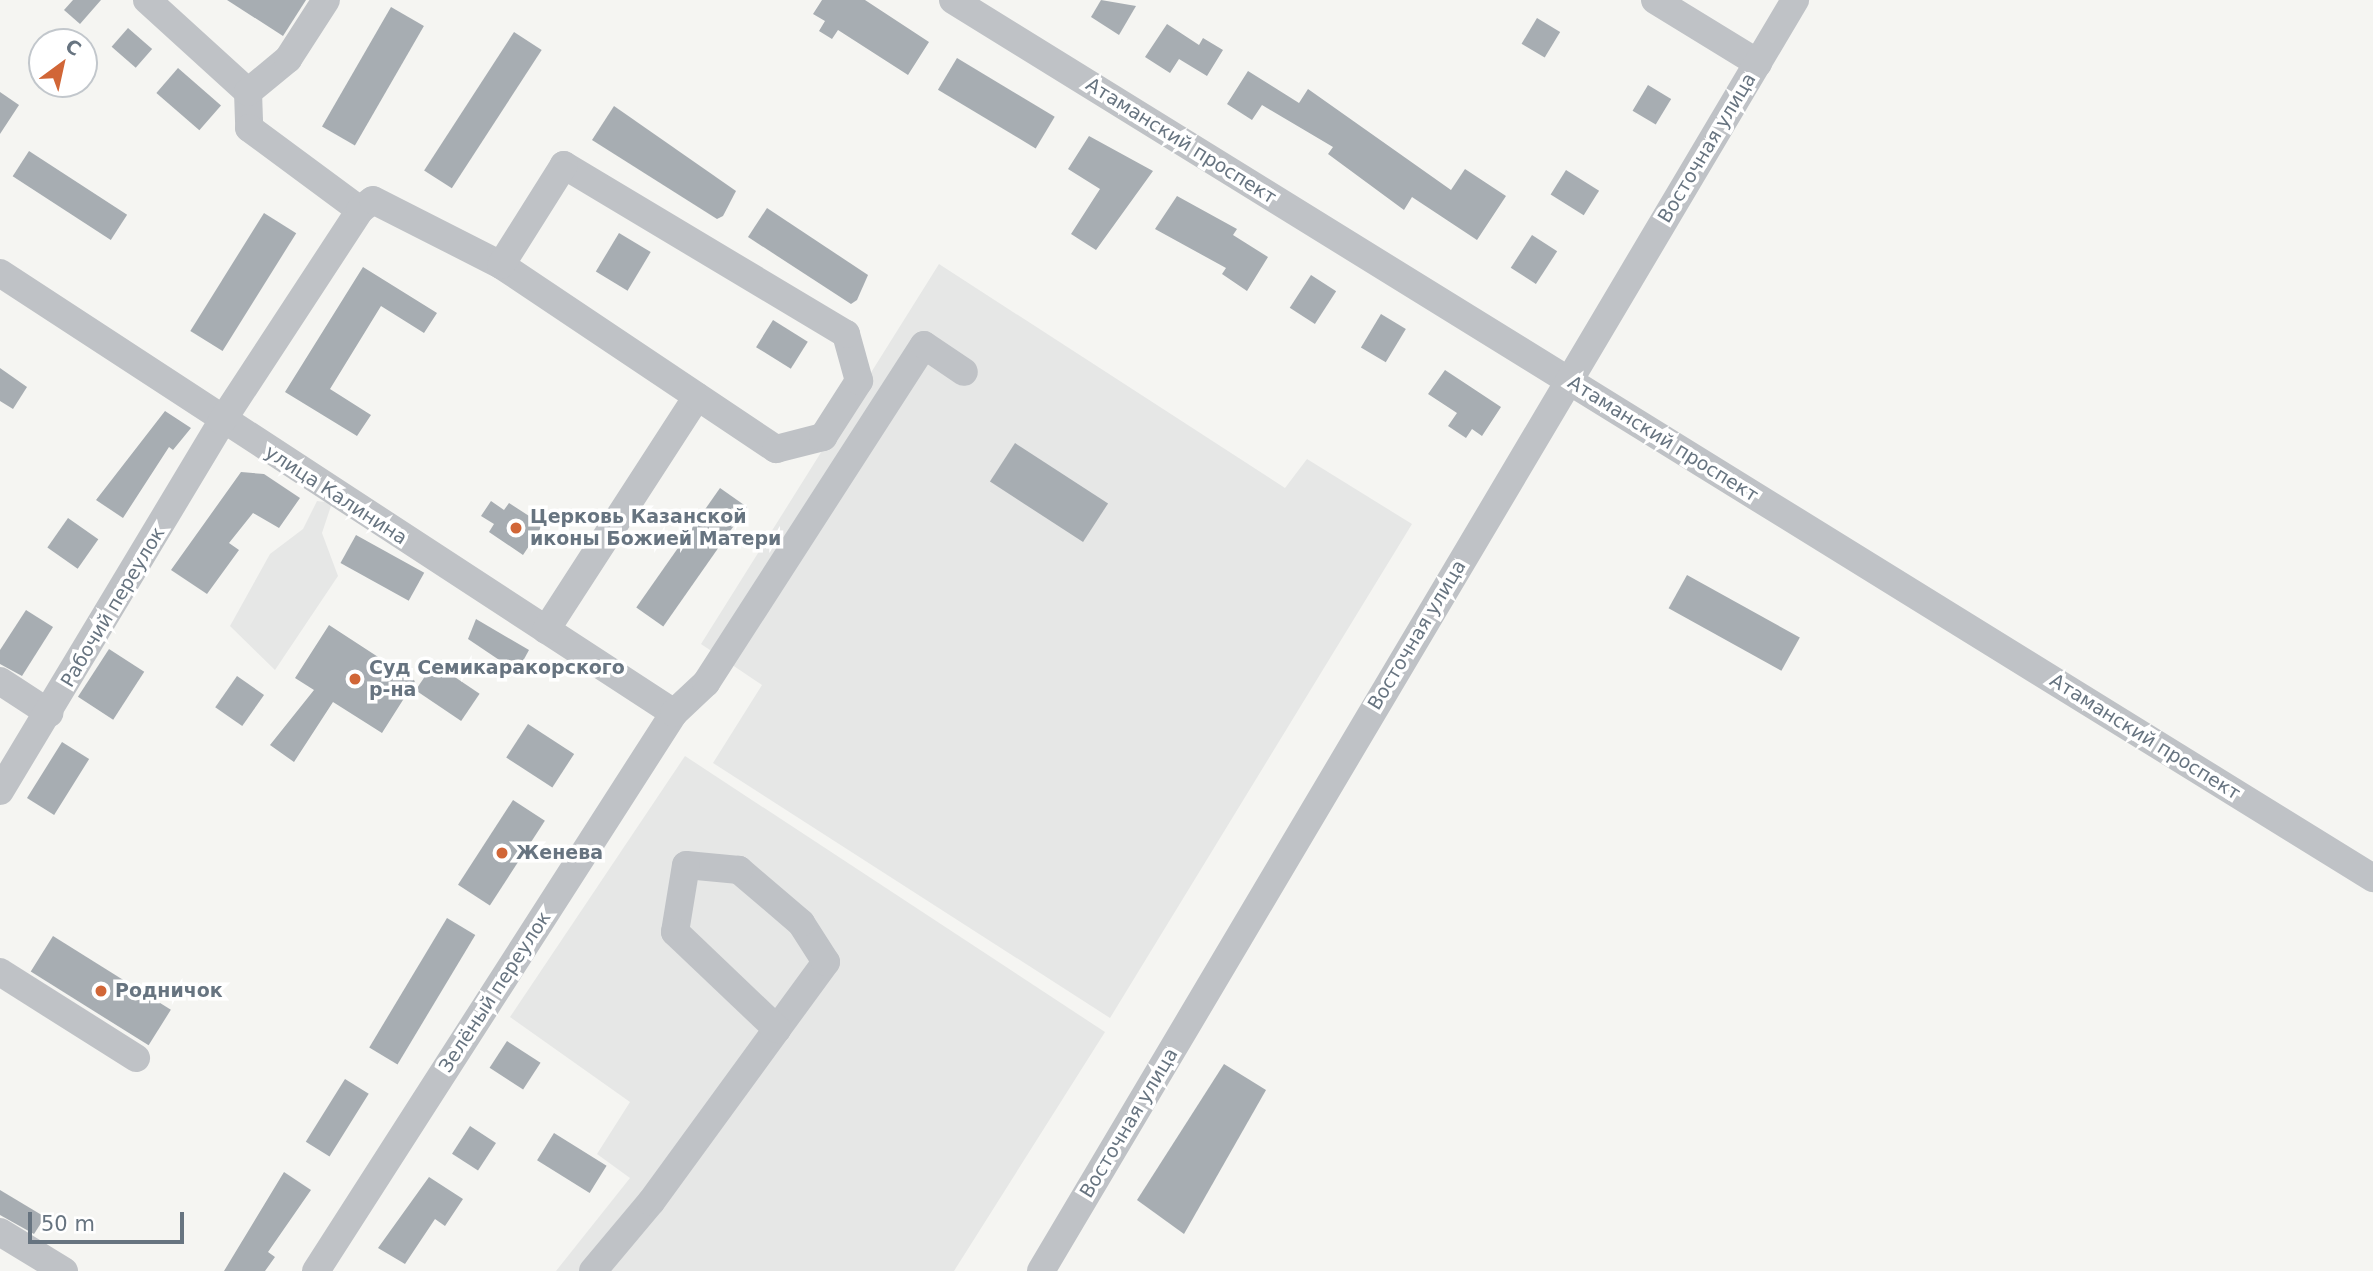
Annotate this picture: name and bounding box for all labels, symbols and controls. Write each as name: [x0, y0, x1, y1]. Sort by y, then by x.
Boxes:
north arrow: [28, 28, 98, 98]
text: С: [61, 34, 85, 60]
street label: Восточная улица: [1653, 69, 1761, 227]
street label: Атаманский проспект: [1082, 73, 1280, 209]
street label: Атаманский проспект: [1564, 371, 1762, 507]
street label: улица Калинина: [261, 441, 411, 549]
place label: Церковь Казанской иконы Божией Матери: [530, 506, 781, 550]
marker: Церковь Казанской иконы Божией Матери: [508, 520, 524, 536]
street label: Рабочий переулок: [56, 523, 170, 691]
street label: Восточная улица: [1363, 556, 1471, 714]
place label: Суд Семикаракорского р-на: [369, 657, 625, 701]
street label: Атаманский проспект: [2046, 669, 2244, 805]
marker: Суд Семикаракорского р-на: [347, 671, 363, 687]
place label: Женева: [516, 842, 603, 864]
marker: Женева: [494, 845, 510, 861]
street label: Зелёный переулок: [434, 907, 556, 1077]
place label: Родничок: [115, 980, 223, 1002]
marker: Родничок: [93, 983, 109, 999]
street label: Восточная улица: [1075, 1044, 1183, 1202]
scale bar: [32, 1198, 187, 1242]
text: 50 m: [41, 1212, 95, 1236]

